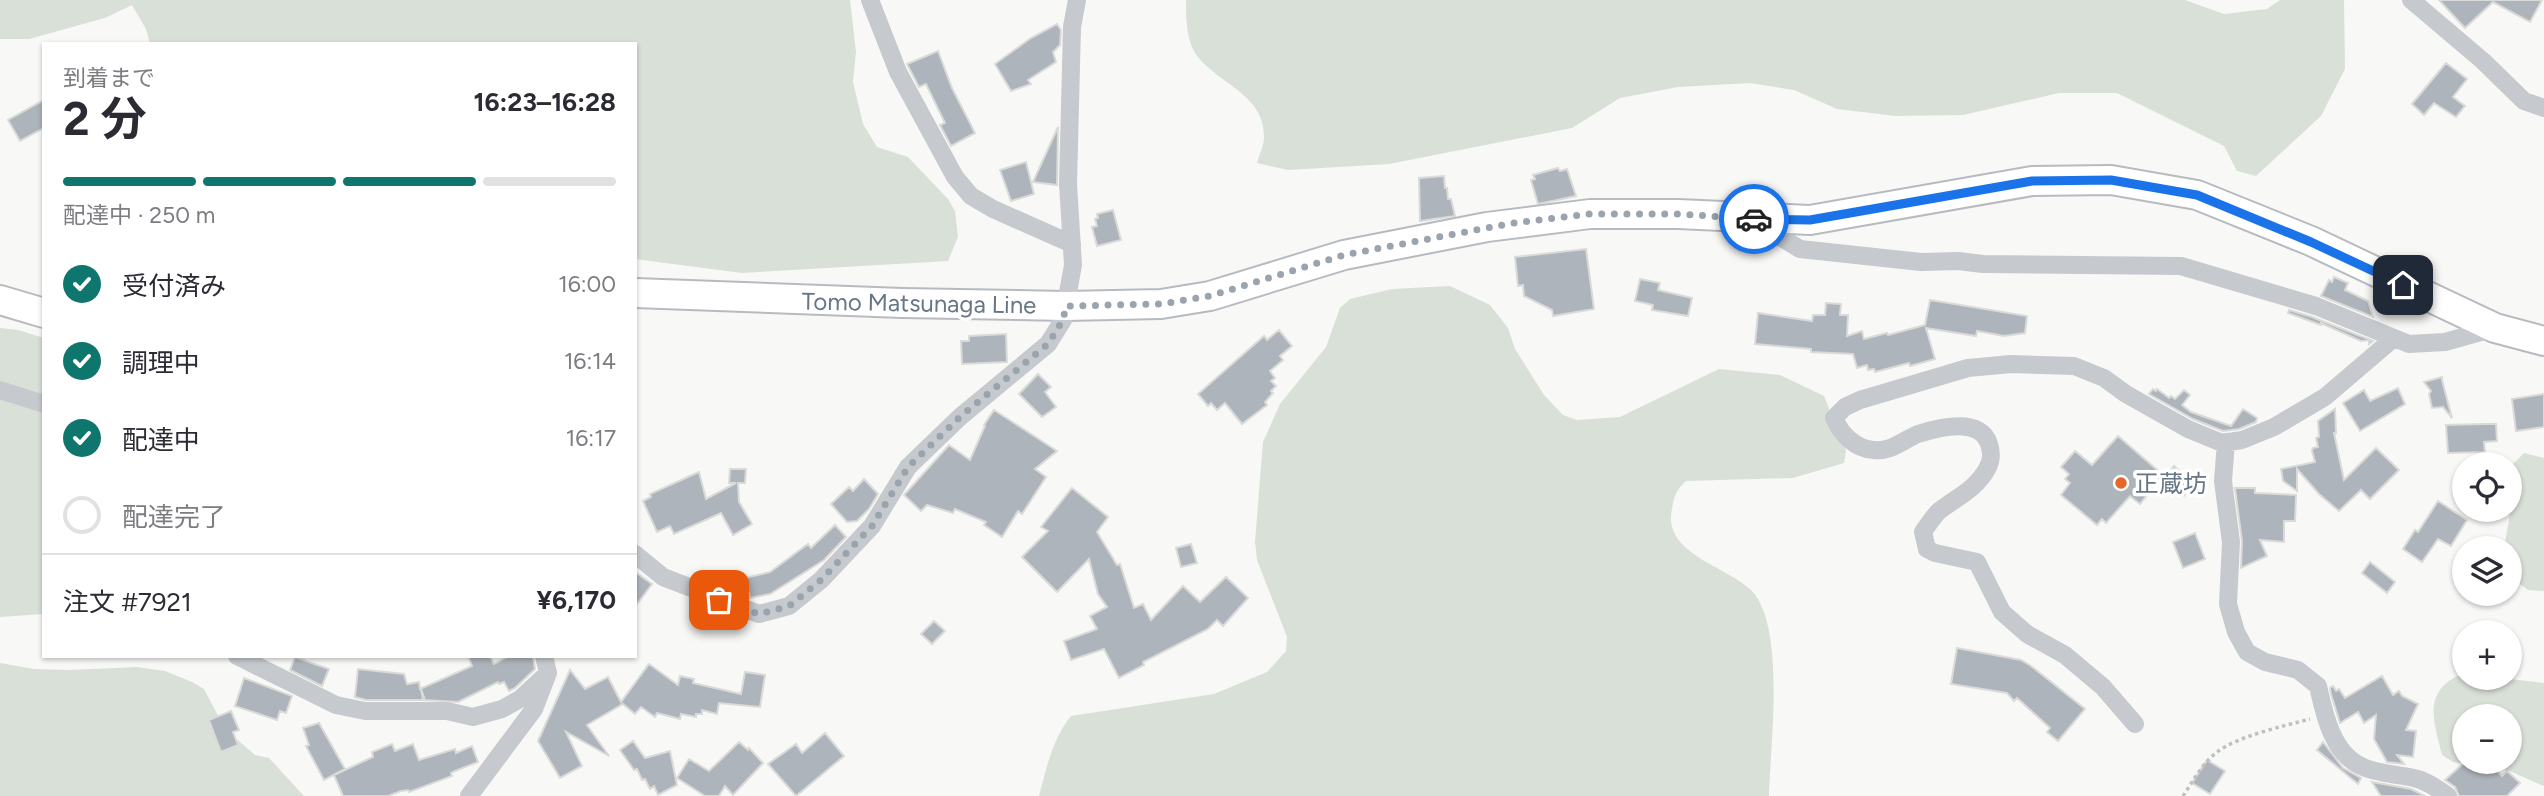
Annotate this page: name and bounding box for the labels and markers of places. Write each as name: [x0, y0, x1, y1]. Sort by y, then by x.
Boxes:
pin: [2373, 255, 2433, 315]
place label: 正蔵坊: [2135, 469, 2207, 498]
marker: 正蔵坊: [2113, 475, 2129, 491]
pin: [689, 570, 749, 630]

